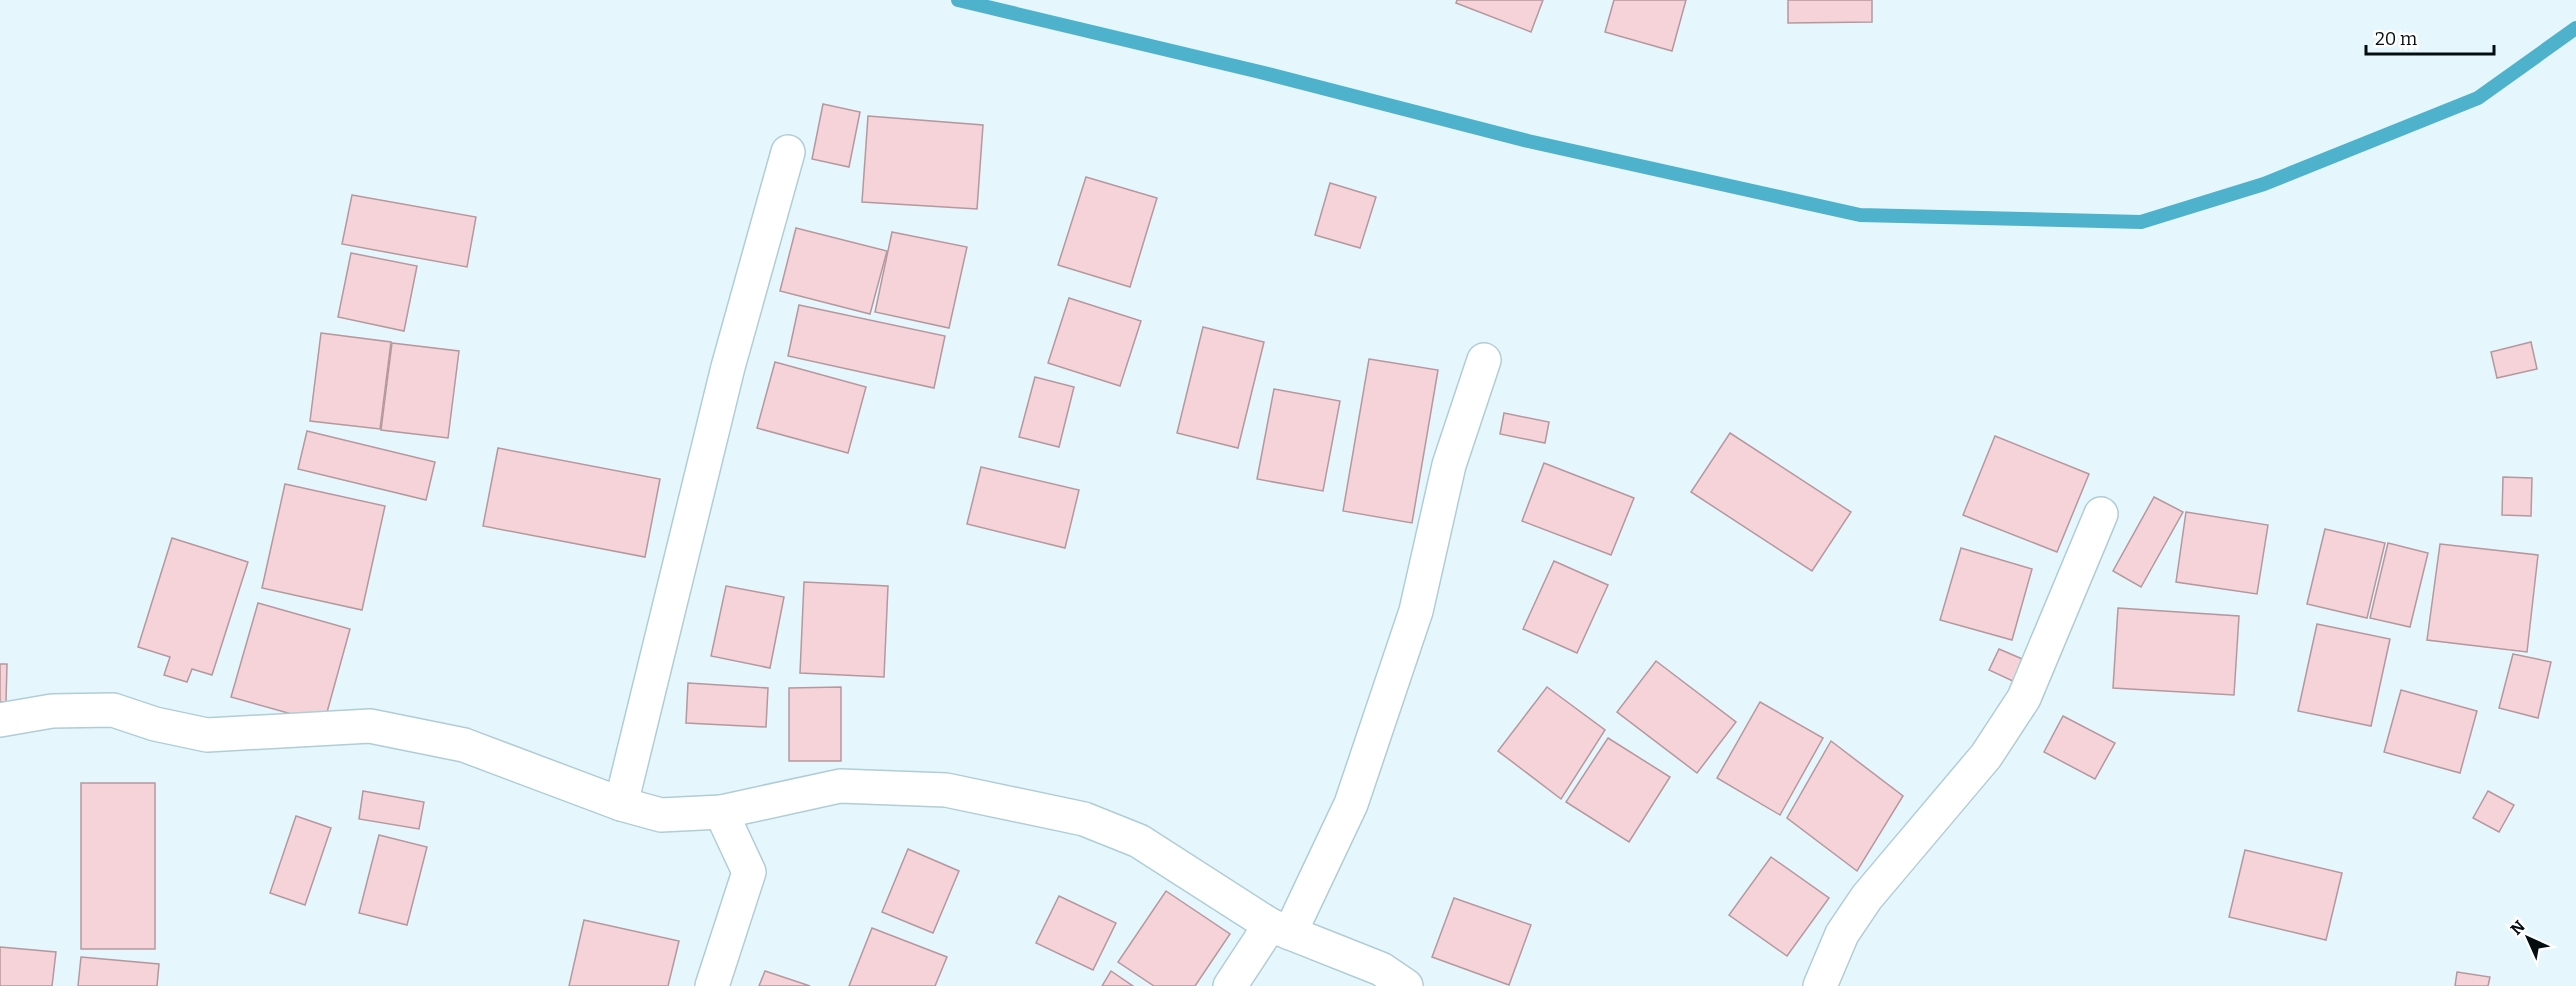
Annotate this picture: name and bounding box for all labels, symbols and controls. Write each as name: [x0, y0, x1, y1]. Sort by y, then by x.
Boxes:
scale bar: [2366, 18, 2494, 56]
text: 20 m: [2375, 28, 2417, 50]
north arrow: [2498, 908, 2558, 968]
text: N: [2507, 917, 2529, 939]

